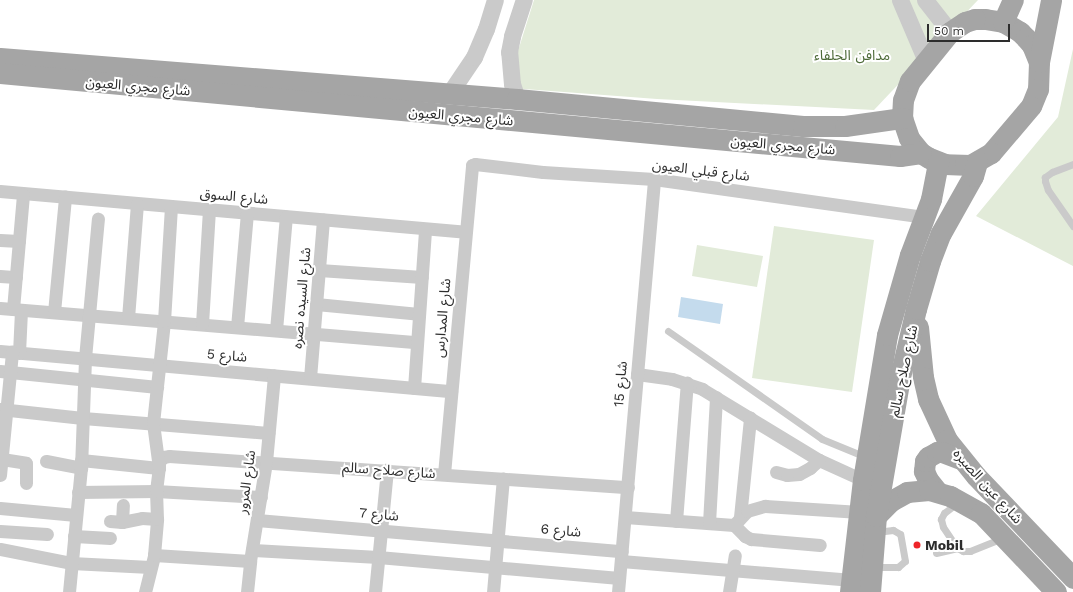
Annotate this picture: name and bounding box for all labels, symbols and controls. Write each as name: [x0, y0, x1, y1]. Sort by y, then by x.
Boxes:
scale bar: [929, 16, 1012, 42]
text: 50 m: [934, 24, 964, 38]
park label: مدافن الحلفاء: [814, 47, 890, 63]
street label: شارع مجري العيون: [85, 73, 191, 99]
street label: شارع مجري العيون: [408, 103, 514, 129]
street label: شارع مجري العيون: [730, 132, 836, 158]
street label: شارع قبلي العيون: [651, 156, 751, 184]
street label: شارع السوق: [199, 185, 269, 207]
street label: شارع السيده نصره: [288, 247, 314, 349]
street label: شارع المدارس: [430, 278, 454, 358]
street label: شارع صلاح سالم: [885, 324, 921, 418]
street label: شارع 5: [206, 345, 248, 365]
street label: شارع 15: [610, 361, 630, 407]
street label: شارع عين الصيره: [950, 445, 1026, 527]
street label: شارع المرور: [233, 449, 259, 515]
street label: شارع صلاح سالم: [342, 458, 436, 482]
street label: شارع 7: [358, 504, 400, 524]
street label: شارع 6: [540, 520, 582, 540]
place label: Mobil: [925, 537, 964, 553]
marker: Mobil: [912, 540, 922, 550]

